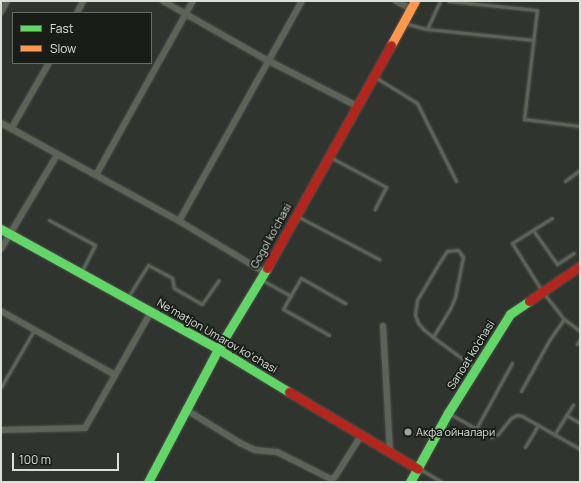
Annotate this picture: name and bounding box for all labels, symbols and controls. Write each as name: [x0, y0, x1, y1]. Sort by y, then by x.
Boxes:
legend: [12, 12, 152, 64]
text: Fast: [50, 20, 74, 37]
text: Slow: [50, 40, 76, 57]
street label: Gogol ko'chasi: [248, 201, 294, 271]
street label: Neʻmatjon Umarov koʻchasi: [155, 296, 279, 376]
street label: Sanoat ko'chasi: [445, 318, 497, 392]
place label: Акфа ойналари: [416, 425, 495, 439]
marker: Акфа ойналари: [403, 427, 413, 437]
scale bar: [14, 445, 121, 471]
text: 100 m: [19, 451, 51, 468]

